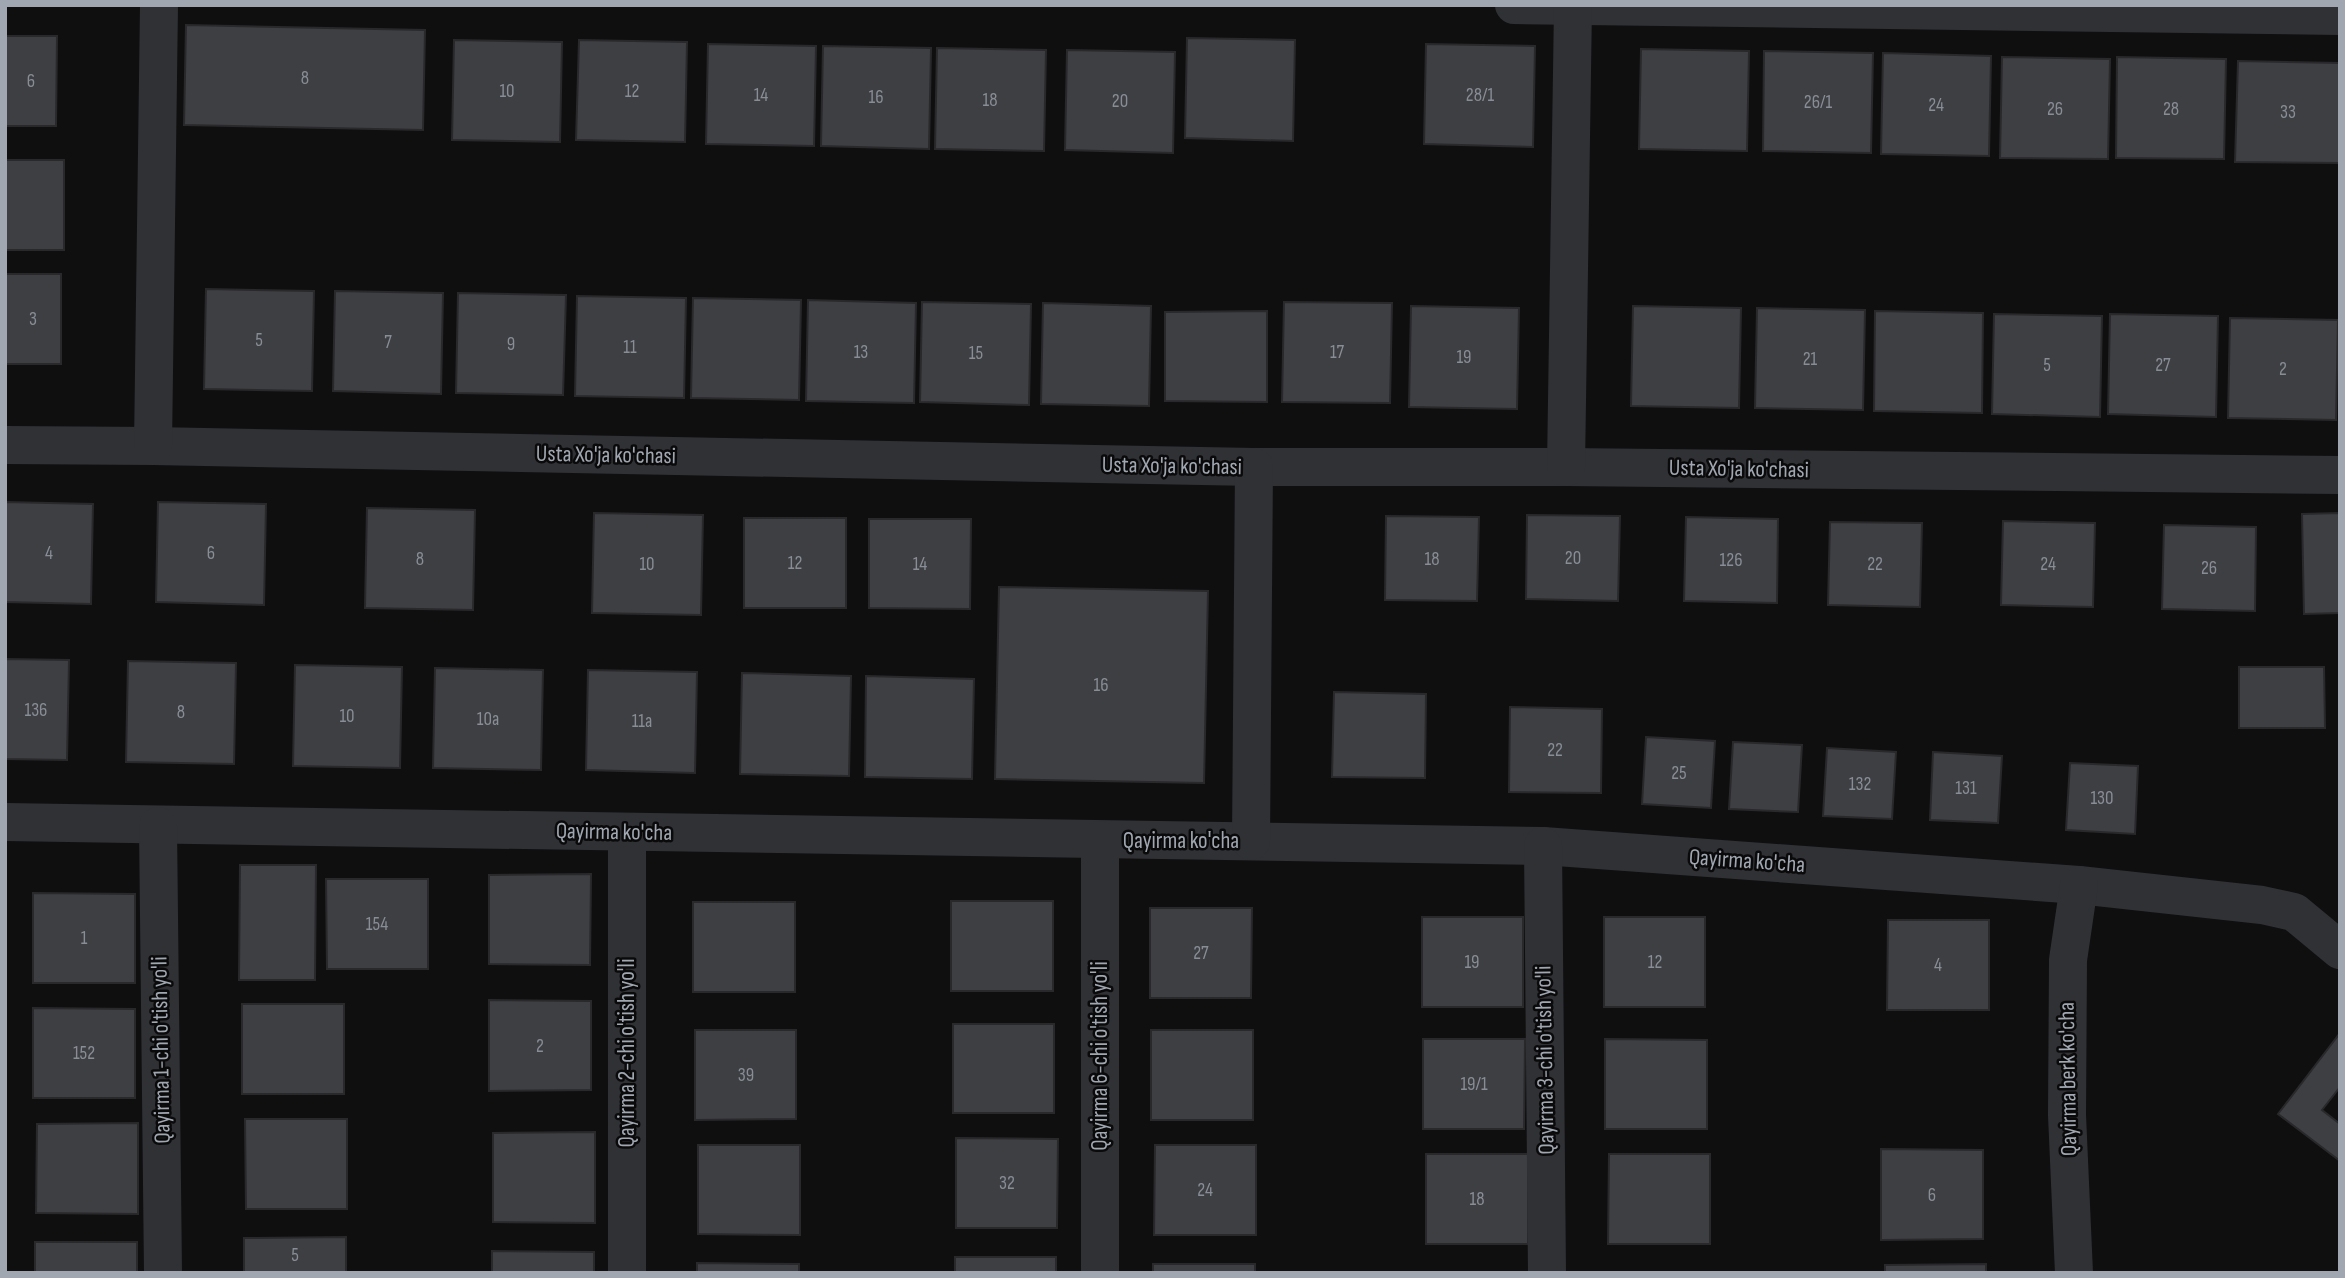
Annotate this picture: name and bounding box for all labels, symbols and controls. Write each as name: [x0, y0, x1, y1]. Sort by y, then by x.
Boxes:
house number: 8: [301, 67, 309, 90]
house number: 6: [27, 70, 35, 93]
house number: 10: [499, 80, 515, 103]
house number: 12: [625, 80, 639, 103]
house number: 14: [754, 84, 768, 107]
house number: 28/1: [1466, 84, 1495, 107]
house number: 16: [869, 86, 883, 109]
house number: 18: [983, 89, 997, 112]
house number: 20: [1112, 90, 1128, 113]
house number: 26/1: [1804, 91, 1833, 114]
house number: 24: [1928, 94, 1944, 117]
house number: 26: [2047, 98, 2063, 121]
house number: 28: [2163, 98, 2179, 121]
house number: 33: [2280, 101, 2296, 124]
house number: 3: [29, 308, 37, 331]
house number: 5: [255, 329, 263, 352]
house number: 7: [384, 331, 392, 354]
house number: 9: [507, 333, 515, 356]
house number: 11: [623, 336, 637, 359]
house number: 13: [854, 341, 868, 364]
house number: 17: [1330, 341, 1345, 364]
house number: 15: [969, 342, 983, 365]
house number: 19: [1456, 346, 1472, 369]
house number: 21: [1803, 348, 1818, 371]
house number: 5: [2043, 354, 2051, 377]
house number: 27: [2155, 354, 2171, 377]
house number: 2: [2279, 358, 2287, 381]
street label: Usta Xo'ja ko'chasi: [536, 440, 676, 470]
street label: Usta Xo'ja ko'chasi: [1102, 451, 1242, 481]
street label: Usta Xo'ja ko'chasi: [1669, 454, 1809, 484]
house number: 4: [45, 542, 53, 565]
house number: 6: [207, 542, 215, 565]
house number: 20: [1565, 547, 1581, 570]
house number: 8: [416, 548, 424, 571]
house number: 18: [1425, 548, 1439, 571]
house number: 126: [1719, 549, 1743, 572]
house number: 12: [788, 552, 802, 575]
house number: 10: [639, 553, 655, 576]
house number: 14: [913, 553, 927, 576]
house number: 22: [1867, 553, 1883, 576]
house number: 24: [2040, 553, 2056, 576]
house number: 26: [2201, 557, 2217, 580]
house number: 16: [1094, 674, 1108, 697]
house number: 136: [25, 699, 47, 722]
house number: 8: [177, 701, 185, 724]
house number: 10: [339, 705, 355, 728]
house number: 10a: [477, 708, 499, 731]
house number: 11a: [632, 710, 652, 733]
house number: 22: [1547, 739, 1563, 762]
house number: 25: [1671, 762, 1687, 785]
house number: 132: [1849, 773, 1871, 796]
house number: 131: [1955, 777, 1977, 800]
house number: 130: [2090, 787, 2114, 810]
street label: Qayirma ko'cha: [556, 817, 672, 847]
street label: Qayirma ko'cha: [1123, 827, 1239, 855]
street label: Qayirma ko'cha: [1688, 843, 1806, 879]
house number: 154: [366, 913, 388, 936]
house number: 1: [81, 927, 88, 950]
house number: 27: [1193, 942, 1209, 965]
house number: 19: [1464, 951, 1480, 974]
house number: 12: [1648, 951, 1662, 974]
house number: 4: [1934, 954, 1942, 977]
street label: Qayirma 1-chi o'tish yo'li: [145, 956, 177, 1144]
street label: Qayirma 2-chi o'tish yo'li: [613, 959, 641, 1147]
street label: Qayirma 6-chi o'tish yo'li: [1086, 961, 1114, 1151]
street label: Qayirma 3-chi o'tish yo'li: [1529, 965, 1561, 1155]
street label: Qayirma berk ko'cha: [2053, 1002, 2083, 1156]
house number: 2: [536, 1035, 544, 1058]
house number: 152: [73, 1042, 95, 1065]
house number: 39: [738, 1064, 754, 1087]
house number: 19/1: [1460, 1073, 1488, 1096]
house number: 32: [999, 1172, 1015, 1195]
house number: 24: [1197, 1179, 1213, 1202]
house number: 6: [1928, 1184, 1936, 1207]
house number: 18: [1470, 1188, 1484, 1211]
house number: 5: [291, 1244, 299, 1267]

